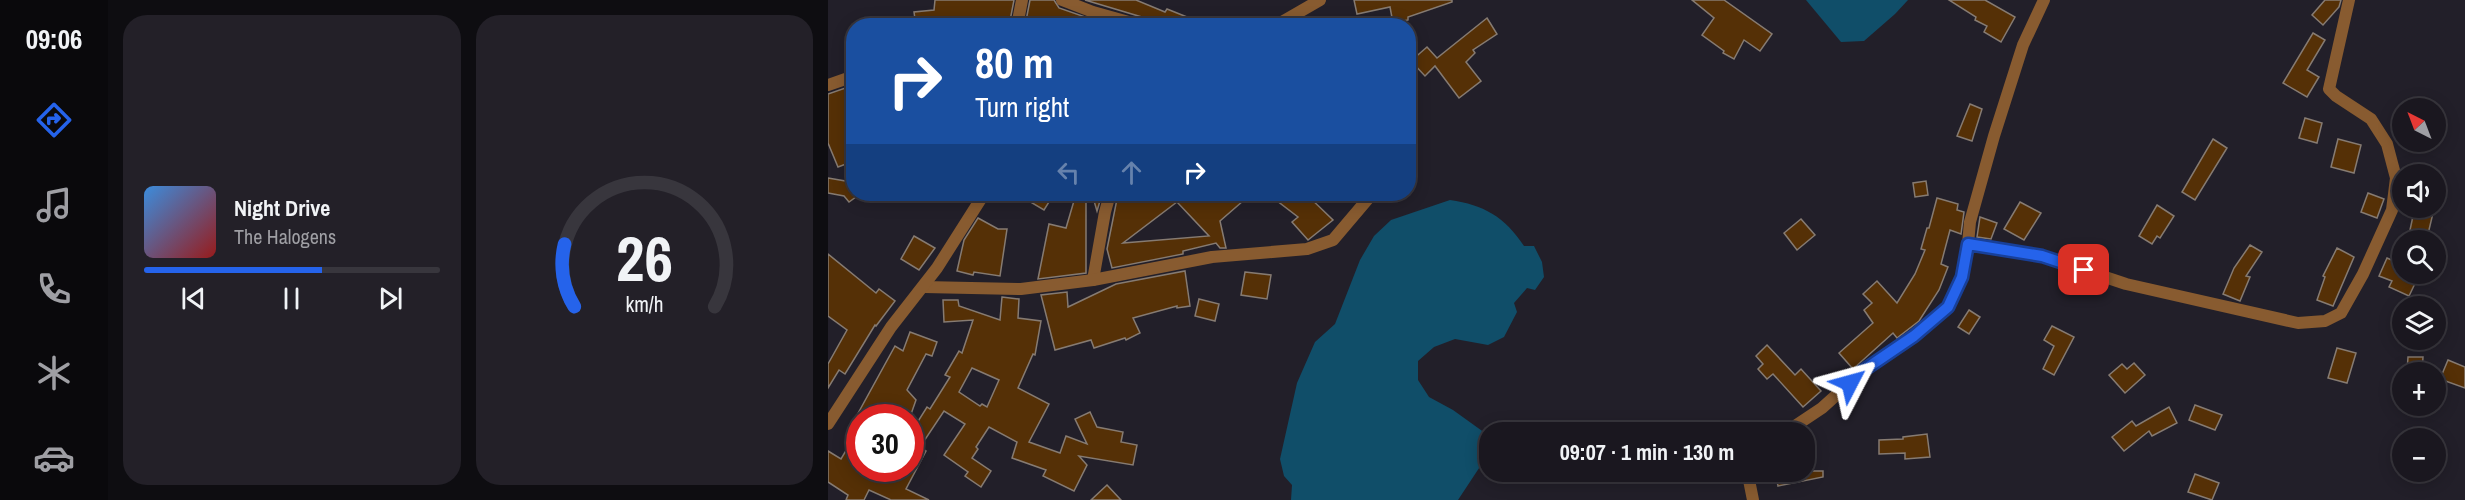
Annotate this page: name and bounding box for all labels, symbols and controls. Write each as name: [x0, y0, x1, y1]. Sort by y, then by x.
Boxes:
text: 09:06: [26, 21, 82, 57]
text: 80 m: [975, 35, 1054, 91]
icon: right: [876, 42, 954, 120]
text: Turn right: [975, 89, 1069, 125]
north arrow: [2392, 98, 2446, 152]
map controls: [2392, 98, 2446, 482]
icon: directions: [33, 99, 75, 141]
icon: left: [1052, 156, 1085, 189]
icon: ahead: [1115, 156, 1148, 189]
icon: right: [1178, 156, 1211, 189]
button: sound: [2392, 164, 2446, 218]
icon: music: [33, 184, 75, 226]
text: Night Drive: [234, 193, 330, 223]
text: 26: [616, 216, 673, 300]
text: The Halogens: [234, 223, 336, 250]
button: search: [2392, 230, 2446, 284]
pin: [2058, 244, 2109, 295]
icon: arrive: [2067, 253, 2100, 286]
icon: phone: [33, 268, 75, 310]
icon: previous: [177, 282, 210, 315]
icon: pause: [275, 282, 308, 315]
icon: next: [374, 282, 407, 315]
text: km/h: [625, 290, 663, 319]
button: layers: [2392, 296, 2446, 350]
position arrow: [1818, 351, 1882, 415]
icon: climate: [33, 352, 75, 394]
button: +: [2392, 362, 2446, 416]
speed limit sign: 30: [846, 404, 924, 482]
button: −: [2392, 428, 2446, 482]
icon: car: [33, 437, 75, 479]
text: 09:07 · 1 min · 130 m: [1560, 437, 1734, 467]

